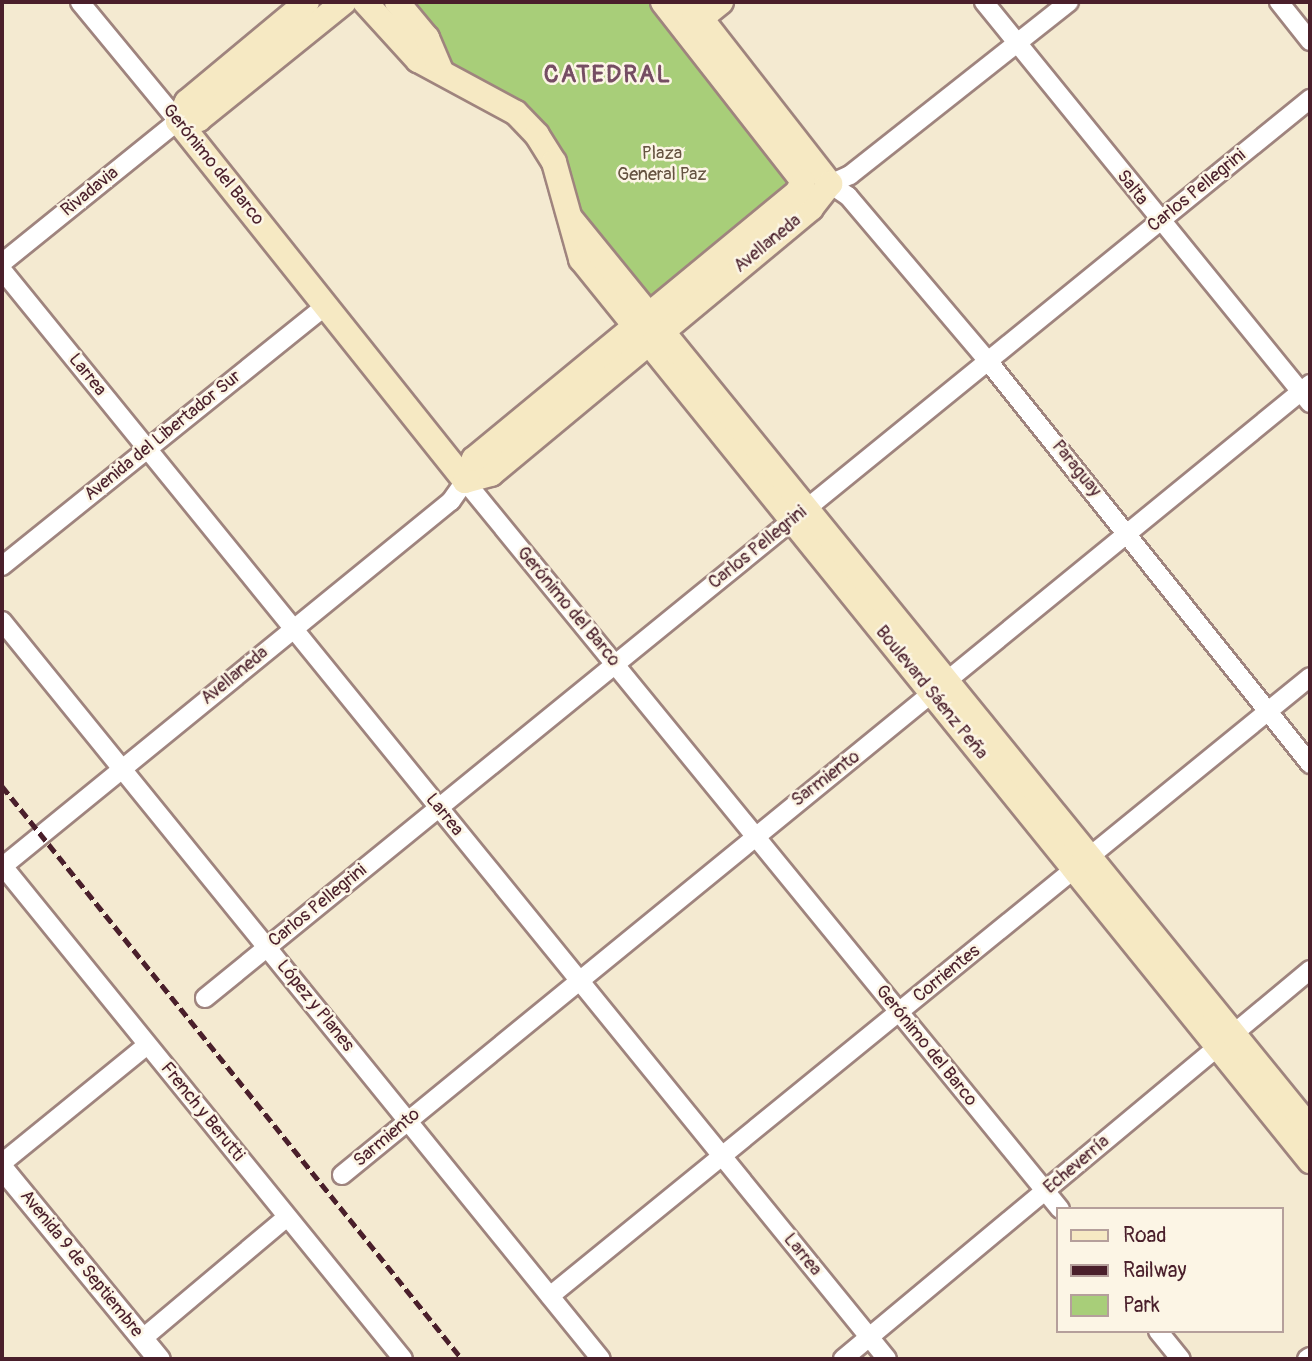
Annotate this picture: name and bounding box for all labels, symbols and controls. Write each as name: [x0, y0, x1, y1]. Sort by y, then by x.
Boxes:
district label: CATEDRAL: [545, 61, 671, 89]
street label: Gerónimo del Barco: [158, 100, 268, 230]
park label: Plaza General Paz: [617, 144, 707, 186]
street label: Carlos Pellegrini: [1144, 145, 1250, 237]
street label: Rivadavia: [57, 162, 123, 222]
street label: Salta: [1112, 166, 1152, 210]
street label: Avellaneda: [730, 210, 806, 278]
street label: Larrea: [63, 349, 111, 401]
street label: Avenida del Libertador Sur: [80, 366, 246, 506]
street label: Paraguay: [1047, 436, 1105, 502]
street label: Carlos Pellegrini: [705, 502, 811, 594]
street label: Gerónimo del Barco: [512, 543, 624, 671]
street label: Boulevard Sáenz Peña: [870, 622, 992, 764]
street label: Avellaneda: [197, 642, 273, 710]
street label: Sarmiento: [788, 746, 864, 812]
street label: Larrea: [420, 789, 468, 841]
street label: Carlos Pellegrini: [265, 860, 371, 952]
street label: Corrientes: [909, 941, 985, 1007]
street label: López y Planes: [272, 956, 358, 1056]
street label: Gerónimo del Barco: [871, 981, 981, 1111]
street label: French y Berutti: [156, 1058, 248, 1166]
street label: Sarmiento: [349, 1104, 425, 1172]
street label: Echeverría: [1040, 1131, 1114, 1199]
street label: Avenida 9 de Septiembre: [15, 1186, 147, 1342]
legend: [1056, 1207, 1284, 1333]
text: Road: [1123, 1222, 1167, 1249]
street label: Larrea: [778, 1229, 826, 1281]
text: Railway: [1123, 1257, 1187, 1284]
text: Park: [1123, 1292, 1160, 1319]

